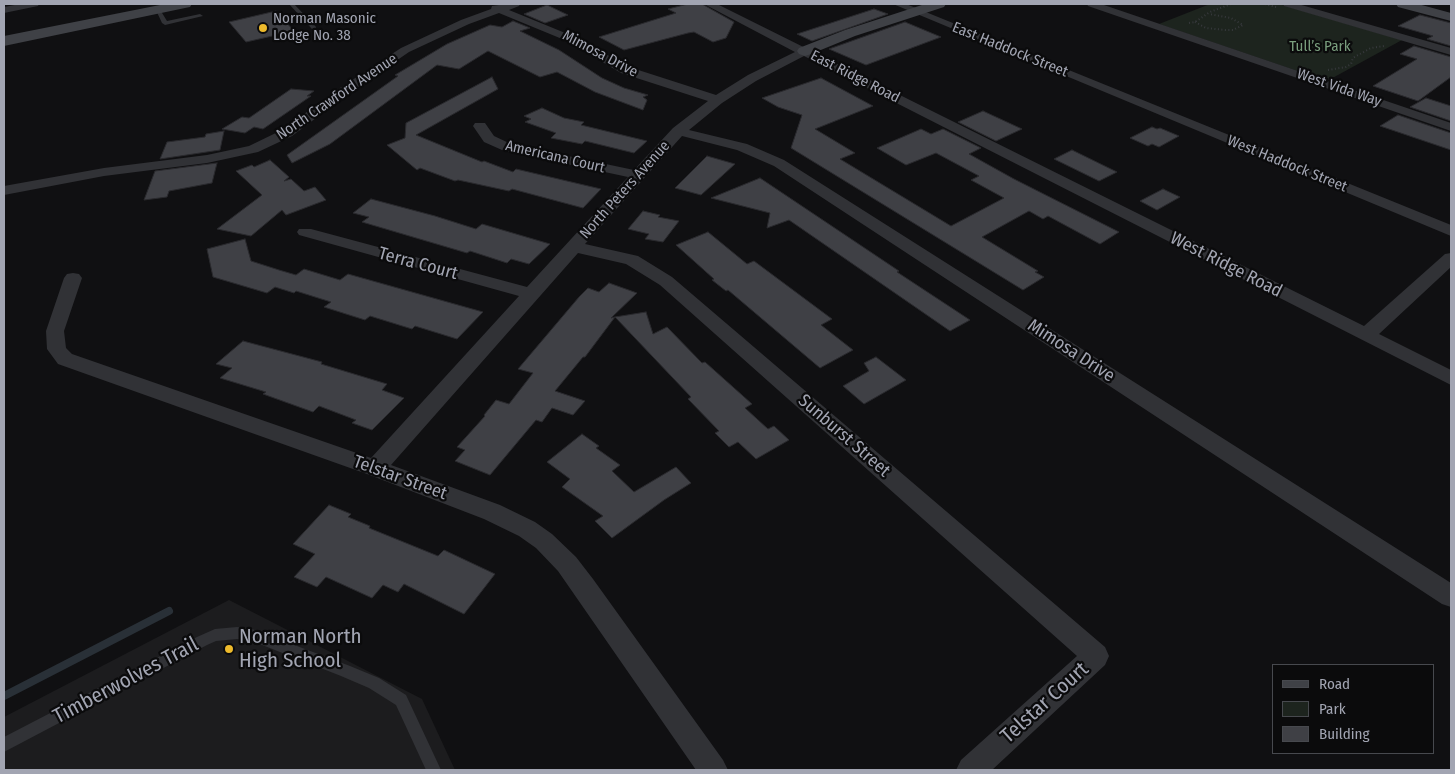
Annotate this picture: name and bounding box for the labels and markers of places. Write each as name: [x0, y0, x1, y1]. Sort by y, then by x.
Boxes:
place label: Norman Masonic Lodge No. 38: [273, 10, 376, 45]
marker: Norman Masonic Lodge No. 38: [257, 22, 269, 34]
place label: Norman North High School: [239, 624, 362, 674]
marker: Norman North High School: [223, 643, 235, 655]

